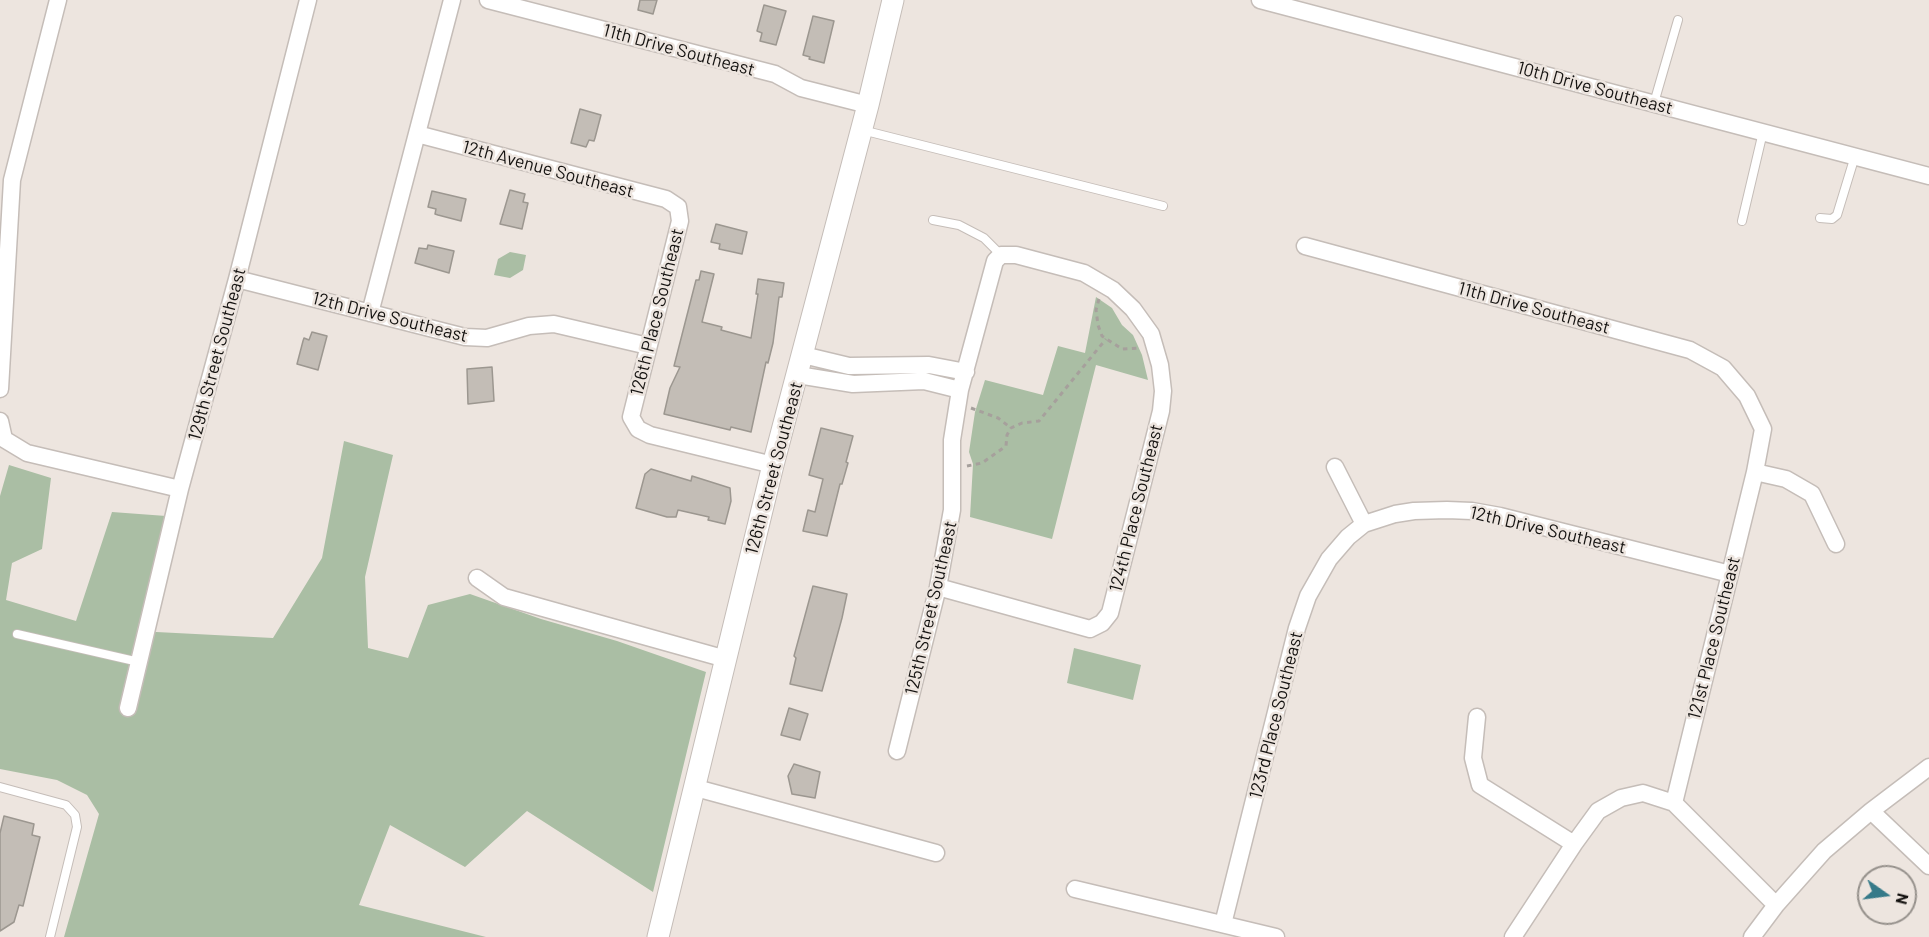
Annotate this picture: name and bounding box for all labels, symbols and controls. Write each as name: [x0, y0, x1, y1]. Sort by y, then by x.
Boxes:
street label: 11th Drive Southeast: [601, 19, 757, 81]
street label: 10th Drive Southeast: [1515, 57, 1675, 119]
street label: 12th Avenue Southeast: [460, 136, 636, 202]
street label: 126th Place Southeast: [626, 226, 688, 398]
street label: 129th Street Southeast: [184, 265, 250, 443]
street label: 11th Drive Southeast: [1456, 277, 1612, 339]
street label: 12th Drive Southeast: [310, 287, 470, 347]
street label: 126th Street Southeast: [741, 379, 807, 557]
street label: 124th Place Southeast: [1105, 422, 1167, 594]
street label: 12th Drive Southeast: [1468, 502, 1628, 558]
street label: 125th Street Southeast: [900, 519, 962, 697]
street label: 121st Place Southeast: [1683, 554, 1745, 722]
street label: 123rd Place Southeast: [1245, 629, 1307, 801]
north arrow: [1857, 865, 1917, 925]
text: N: [1893, 892, 1914, 906]

